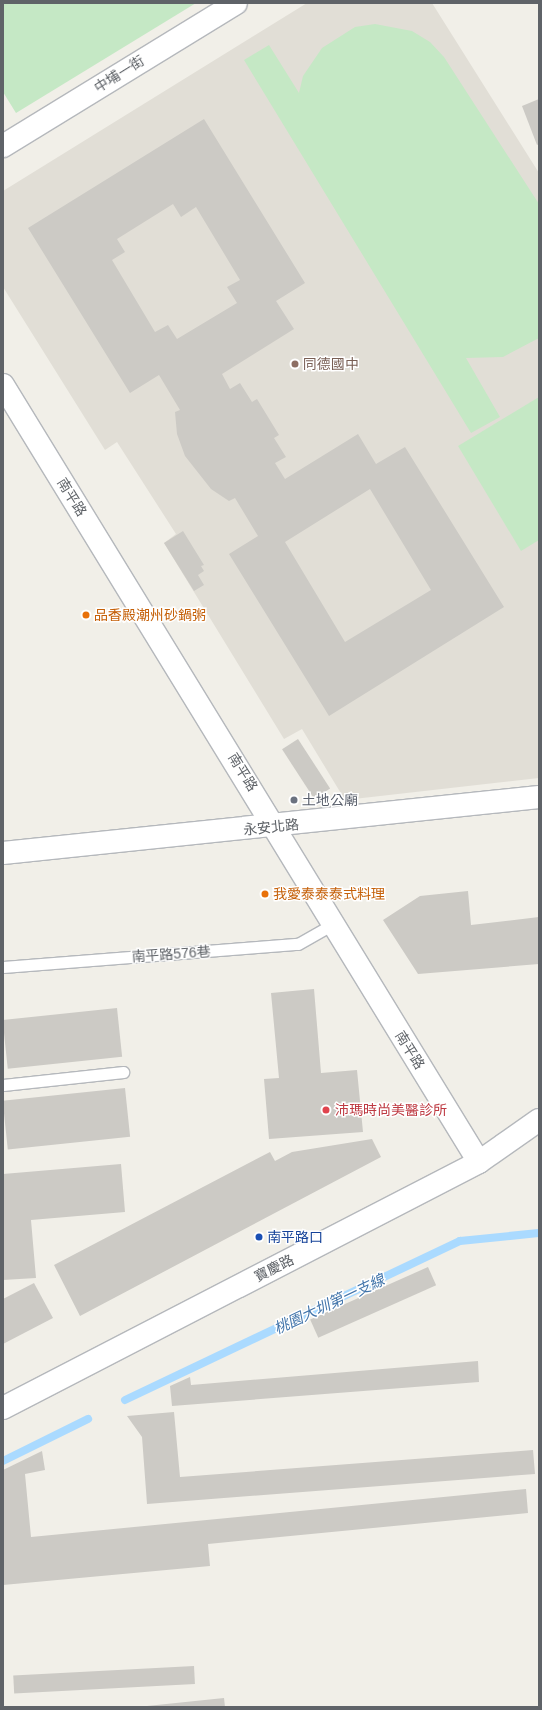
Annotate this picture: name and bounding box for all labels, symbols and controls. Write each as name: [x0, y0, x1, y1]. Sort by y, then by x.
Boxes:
street label: 中埔一街: [91, 52, 147, 96]
place label: 同德國中: [303, 356, 359, 372]
marker: 同德國中: [290, 359, 300, 369]
street label: 南平路: [54, 475, 90, 519]
place label: 品香殿潮州砂鍋粥: [94, 607, 206, 623]
marker: 品香殿潮州砂鍋粥: [81, 610, 91, 620]
street label: 南平路: [225, 750, 261, 794]
place label: 土地公廟: [302, 792, 358, 808]
marker: 土地公廟: [289, 795, 299, 805]
street label: 永安北路: [242, 816, 300, 838]
place label: 我愛泰泰泰式料理: [273, 886, 385, 902]
marker: 我愛泰泰泰式料理: [260, 889, 270, 899]
street label: 南平路576巷: [131, 943, 211, 965]
street label: 南平路: [392, 1028, 428, 1072]
place label: 沛瑪時尚美醫診所: [335, 1102, 447, 1118]
marker: 沛瑪時尚美醫診所: [320, 1104, 332, 1116]
place label: 南平路口: [267, 1229, 323, 1245]
marker: 南平路口: [254, 1232, 264, 1242]
street label: 寶慶路: [251, 1251, 297, 1285]
water label: 桃園大圳第一支線: [271, 1270, 387, 1338]

